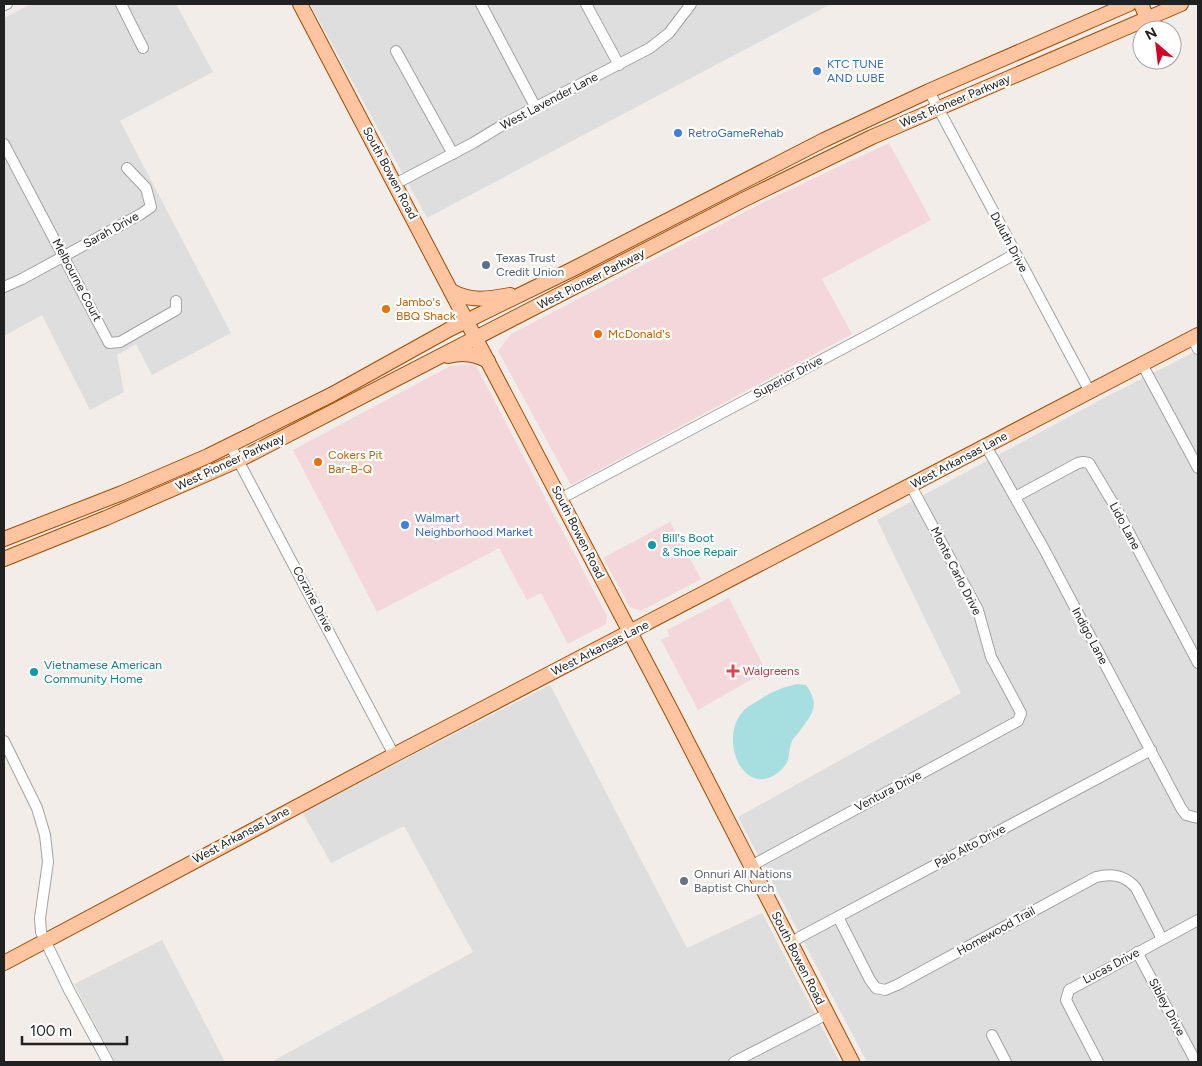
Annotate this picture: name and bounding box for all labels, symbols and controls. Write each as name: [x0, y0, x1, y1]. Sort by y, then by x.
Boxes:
north arrow: [1132, 20, 1182, 70]
text: N: [1142, 24, 1160, 44]
place label: KTC TUNE AND LUBE: [827, 57, 885, 85]
marker: KTC TUNE AND LUBE: [811, 65, 823, 77]
street label: West Lavender Lane: [498, 69, 601, 133]
street label: West Pioneer Parkway: [898, 71, 1013, 131]
street label: South Bowen Road: [360, 124, 420, 222]
place label: RetroGameRehab: [688, 126, 784, 140]
marker: RetroGameRehab: [672, 127, 684, 139]
street label: Sarah Drive: [81, 209, 141, 251]
street label: Duluth Drive: [987, 209, 1031, 275]
street label: Melbourne Court: [49, 236, 105, 324]
street label: West Pioneer Parkway: [535, 246, 648, 312]
place label: Texas Trust Credit Union: [496, 251, 565, 279]
marker: Texas Trust Credit Union: [480, 259, 492, 271]
place label: Jambo's BBQ Shack: [396, 295, 456, 323]
marker: Jambo's BBQ Shack: [380, 303, 392, 315]
place label: McDonald's: [608, 327, 671, 341]
marker: McDonald's: [592, 328, 604, 340]
street label: Superior Drive: [751, 353, 825, 401]
street label: West Arkansas Lane: [908, 428, 1010, 491]
street label: West Pioneer Parkway: [173, 430, 287, 493]
place label: Cokers Pit Bar-B-Q: [328, 448, 383, 476]
marker: Cokers Pit Bar-B-Q: [312, 456, 324, 468]
street label: South Bowen Road: [549, 483, 607, 581]
street label: Lido Lane: [1107, 500, 1143, 552]
place label: Walmart Neighborhood Market: [415, 511, 534, 539]
marker: Walmart Neighborhood Market: [399, 519, 411, 531]
street label: Monte Carlo Drive: [928, 525, 984, 618]
place label: Bill's Boot & Shoe Repair: [662, 531, 737, 559]
marker: Bill's Boot & Shoe Repair: [646, 539, 658, 551]
street label: Corzine Drive: [290, 564, 336, 635]
street label: Indigo Lane: [1069, 605, 1111, 667]
street label: West Arkansas Lane: [549, 617, 651, 679]
place label: Vietnamese American Community Home: [44, 658, 162, 686]
place label: Walgreens: [743, 664, 800, 678]
marker: Walgreens: [727, 665, 739, 677]
marker: Vietnamese American Community Home: [28, 666, 40, 678]
street label: Ventura Drive: [852, 767, 924, 814]
street label: West Arkansas Lane: [190, 803, 292, 866]
street label: Palo Alto Drive: [932, 821, 1008, 871]
place label: Onnuri All Nations Baptist Church: [694, 867, 792, 895]
marker: Onnuri All Nations Baptist Church: [678, 875, 690, 887]
street label: Homewood Trail: [954, 904, 1038, 958]
street label: South Bowen Road: [769, 909, 827, 1007]
street label: Lucas Drive: [1080, 945, 1142, 987]
street label: Sibley Drive: [1146, 976, 1188, 1039]
scale bar: [22, 1014, 128, 1046]
text: 100 m: [30, 1022, 72, 1040]

